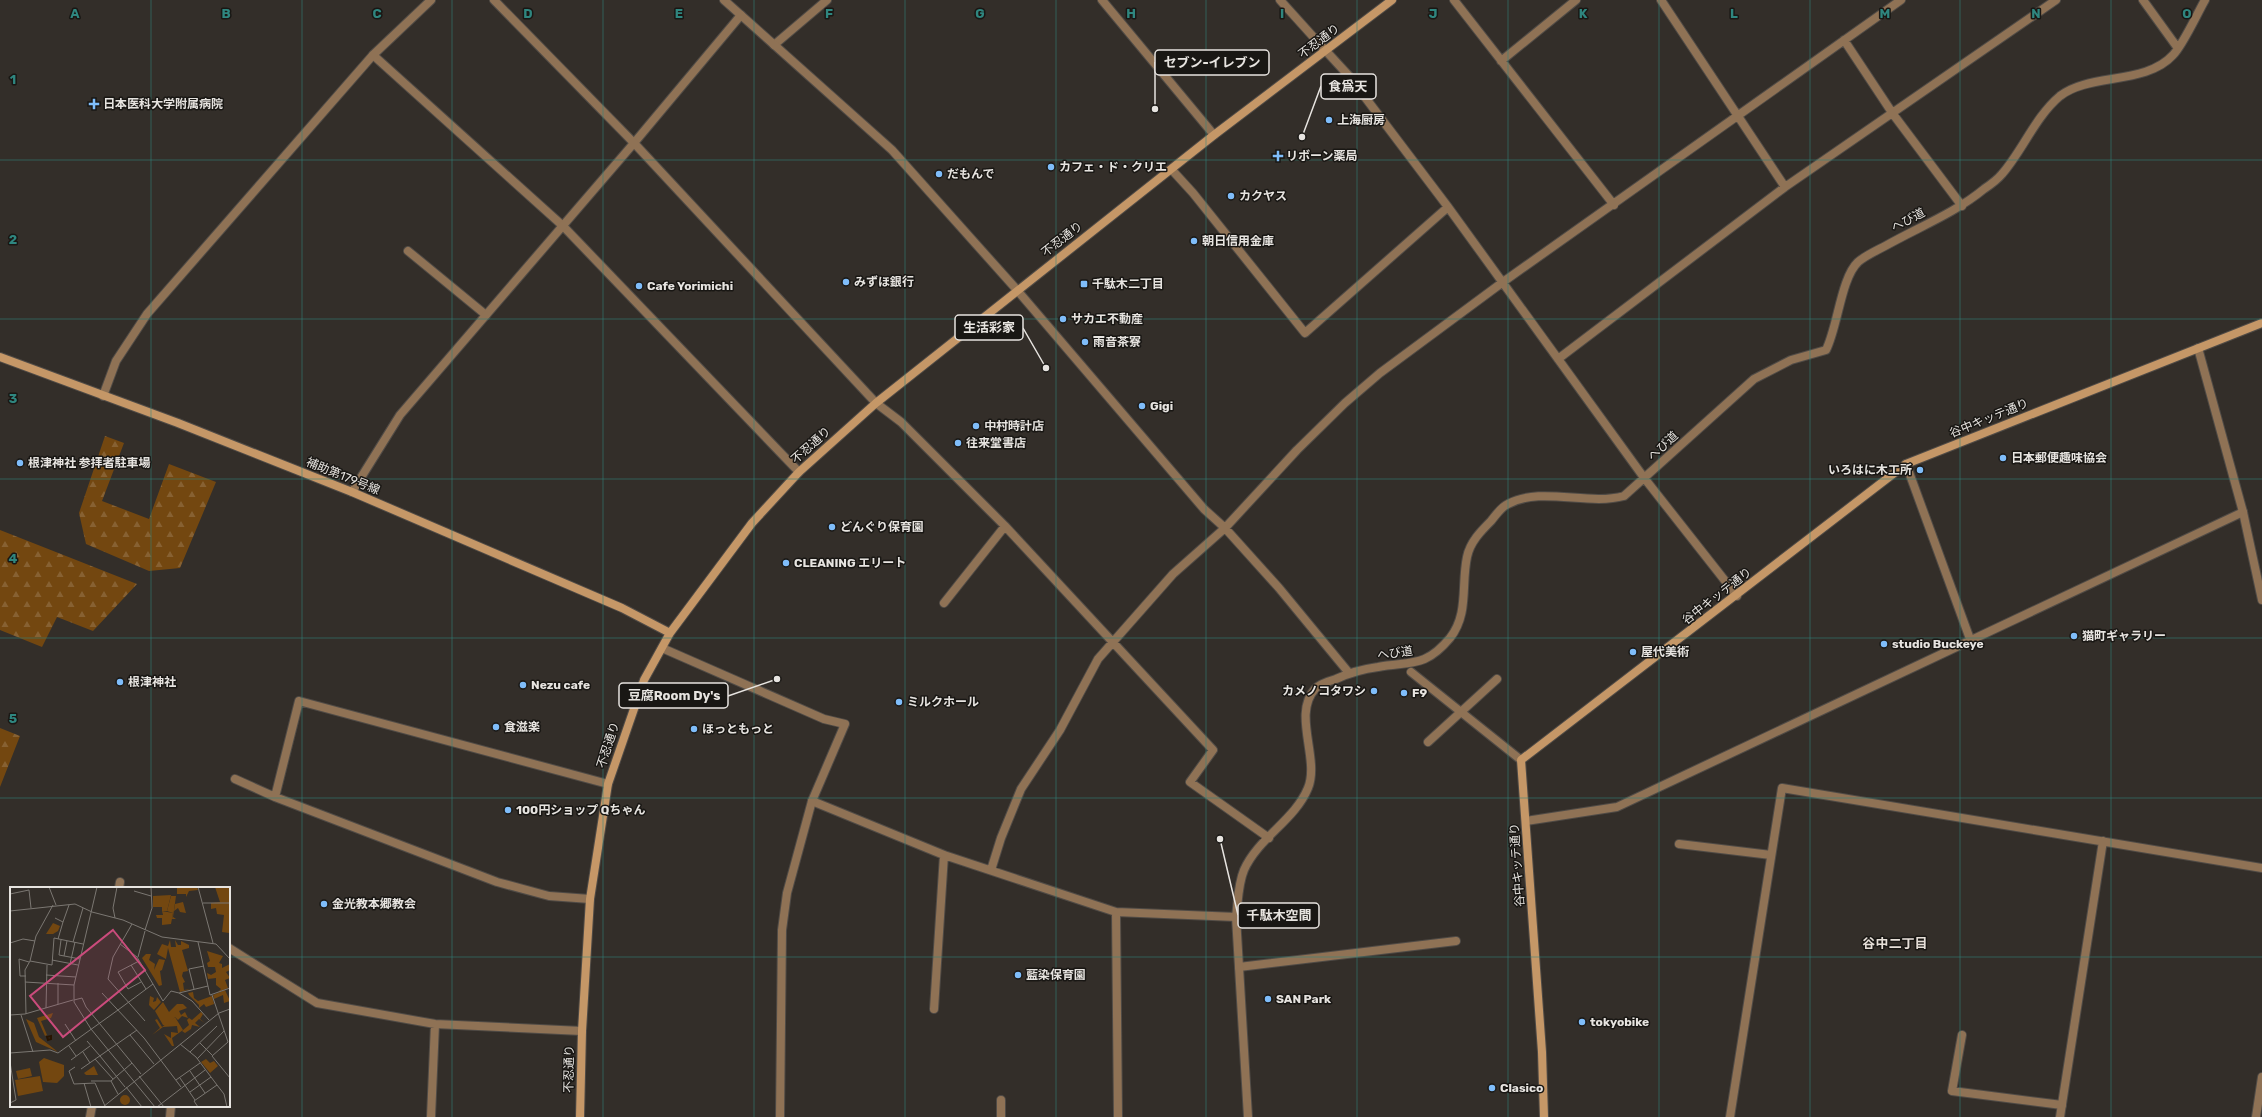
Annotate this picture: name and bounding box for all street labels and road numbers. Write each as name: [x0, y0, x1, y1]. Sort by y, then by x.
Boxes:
street label: 不忍通り: [1296, 21, 1342, 61]
street label: へび道: [1889, 205, 1927, 235]
street label: 不忍通り: [1039, 219, 1085, 259]
street label: 谷中キッテ通り: [1947, 396, 2031, 440]
street label: 不忍通り: [788, 424, 834, 466]
street label: へび道: [1645, 429, 1681, 463]
street label: 補助第179号線: [304, 455, 382, 497]
street label: 谷中キッテ通り: [1680, 565, 1754, 627]
street label: へび道: [1376, 644, 1414, 662]
street label: 不忍通り: [594, 720, 622, 770]
street label: 谷中キッテ通り: [1507, 823, 1527, 907]
street label: 不忍通り: [562, 1045, 576, 1093]

